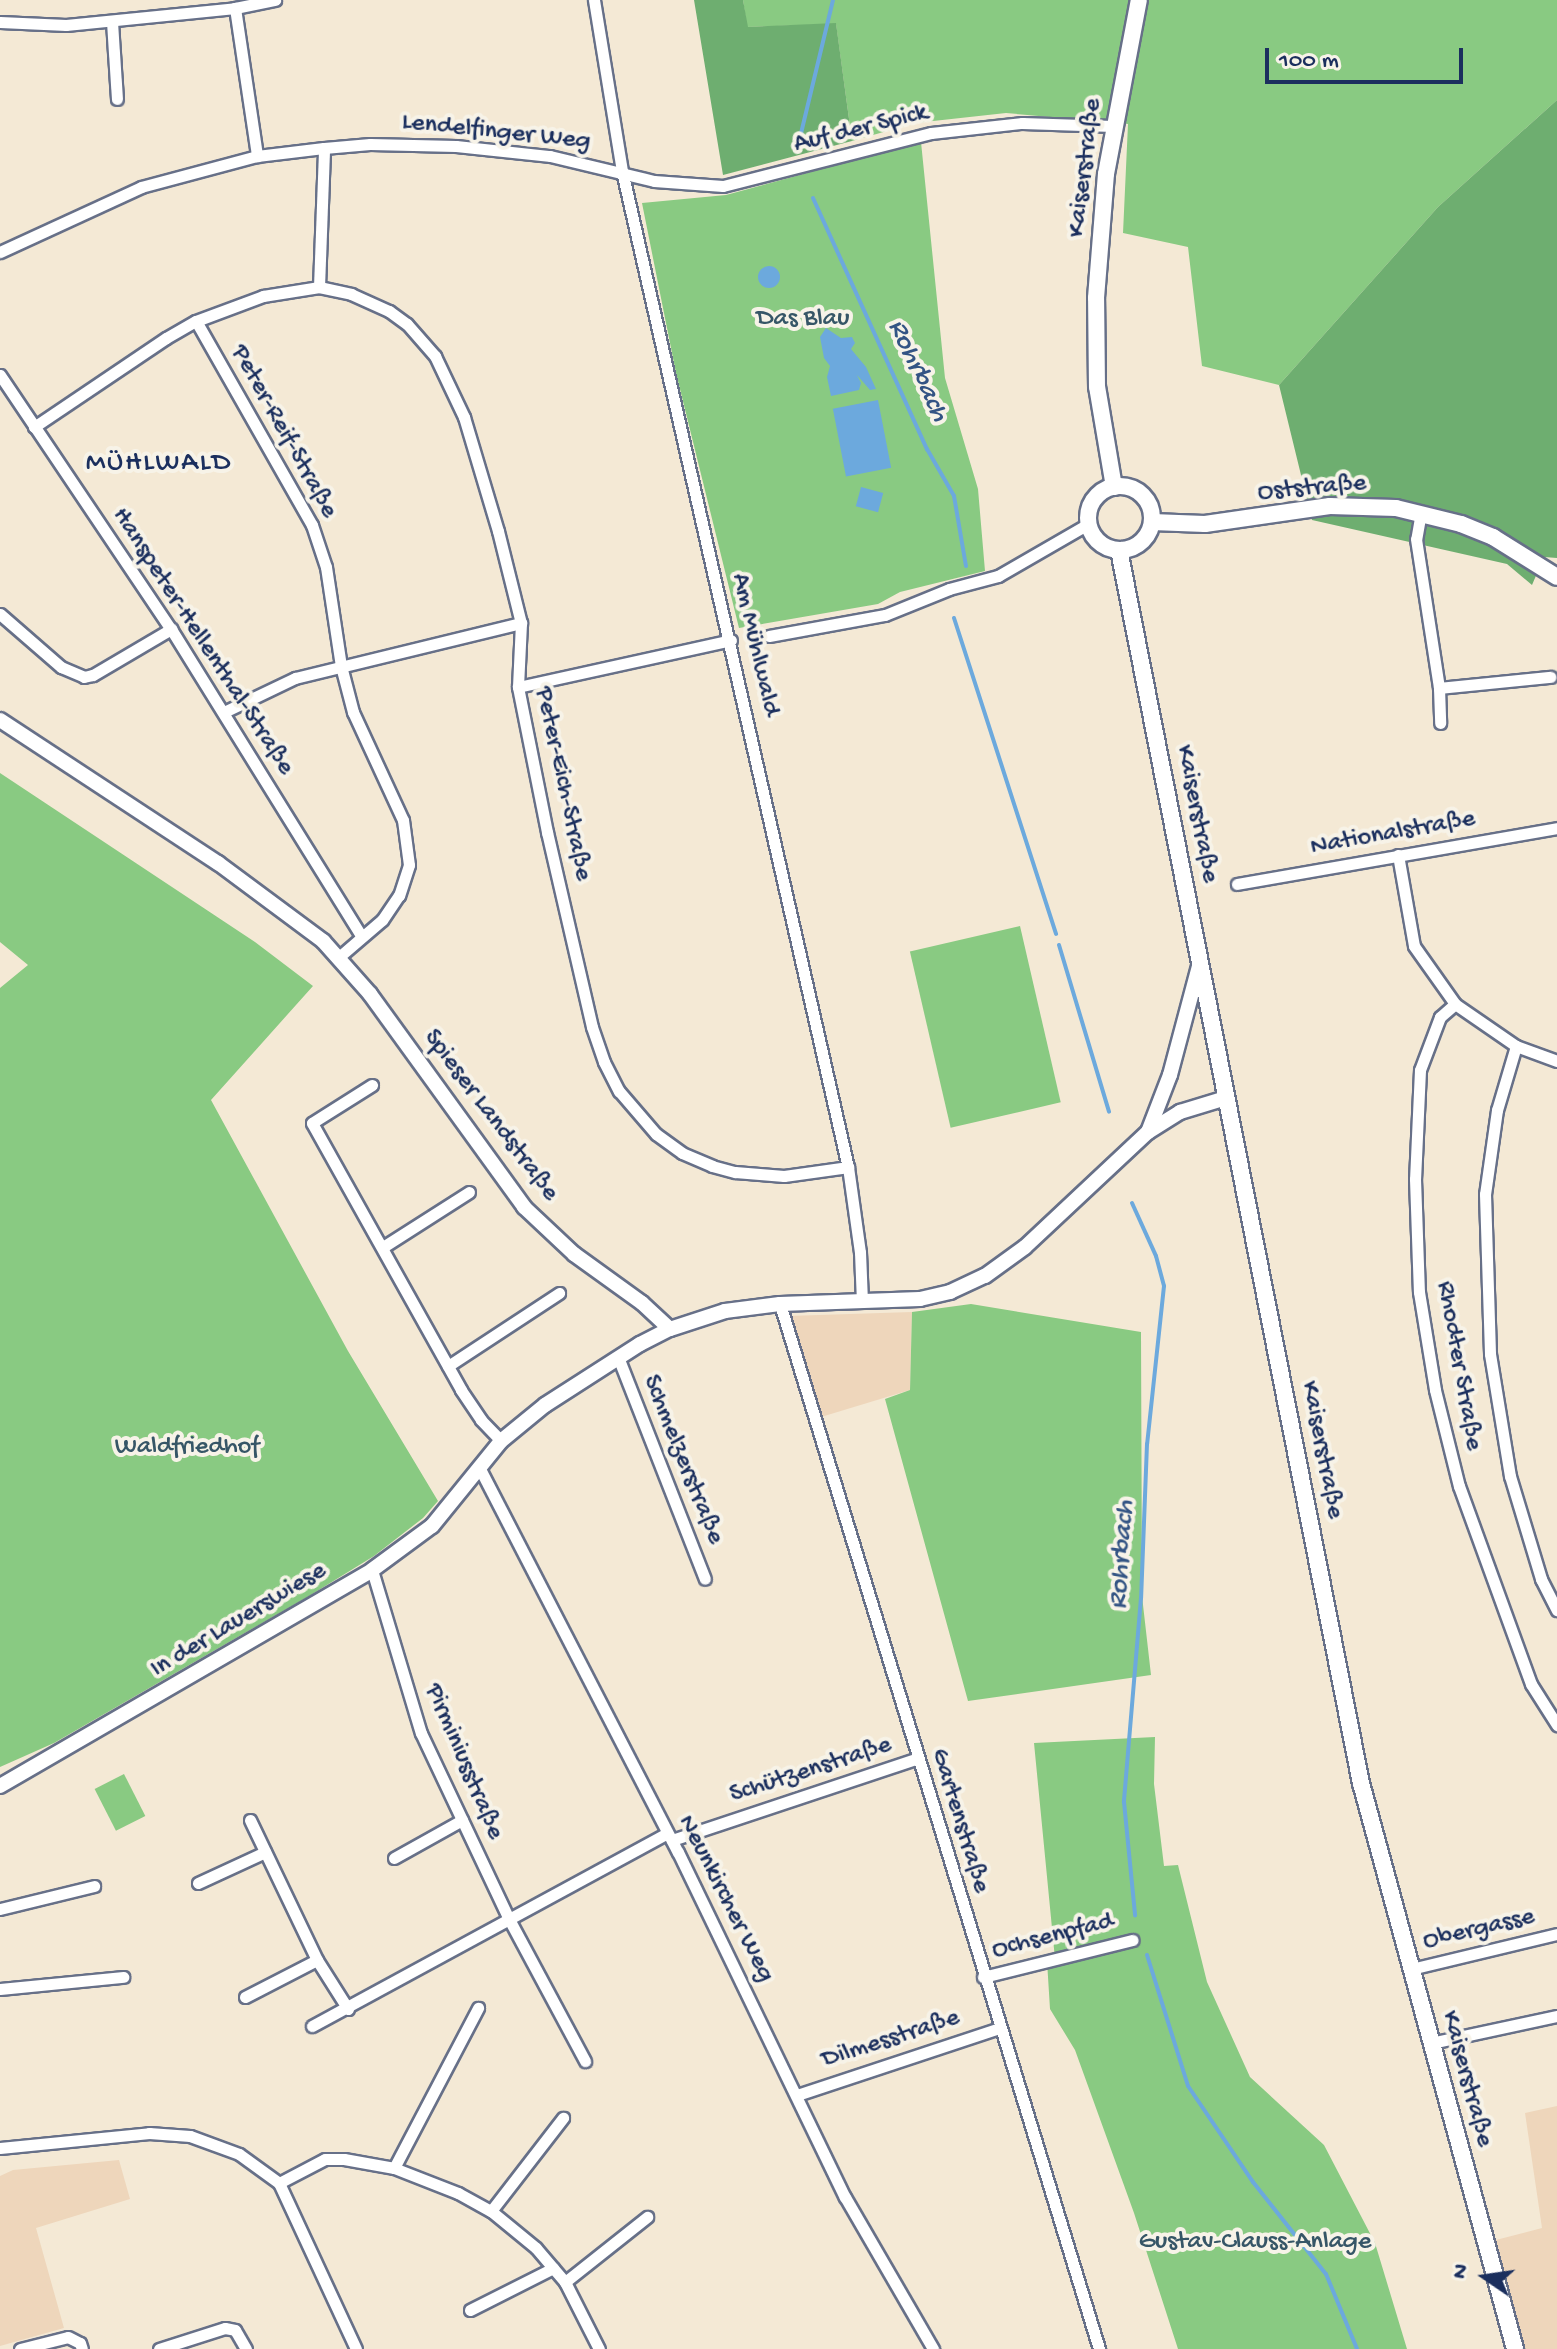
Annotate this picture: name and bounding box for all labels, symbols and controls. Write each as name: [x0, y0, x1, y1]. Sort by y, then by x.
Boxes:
scale bar: [1269, 32, 1467, 82]
text: 100 m: [1279, 47, 1339, 76]
street label: Kaiserstraße: [1062, 97, 1110, 239]
street label: Auf der Spick: [791, 98, 931, 162]
street label: Lendelfinger Weg: [400, 108, 592, 158]
park label: Das Blau: [757, 304, 849, 336]
water label: Rohrbach: [879, 314, 955, 428]
street label: Peter-Reif-Straße: [222, 340, 344, 524]
district label: MÜHLWALD: [86, 447, 232, 481]
street label: Oststraße: [1256, 469, 1368, 509]
street label: Hanspeter-Hellenthal-Straße: [104, 502, 300, 782]
street label: Am Mühlwald: [722, 571, 786, 719]
street label: Peter-Eich-Straße: [526, 684, 598, 884]
street label: Kaiserstraße: [1167, 742, 1225, 886]
street label: Nationalstraße: [1308, 804, 1478, 864]
street label: Spieser Landstraße: [415, 1024, 565, 1208]
street label: Rhodter Straße: [1428, 1279, 1488, 1453]
street label: Schmelzerstraße: [634, 1371, 730, 1549]
street label: Kaiserstraße: [1292, 1378, 1350, 1522]
park label: Waldfriedhof: [115, 1432, 259, 1464]
water label: Rohrbach: [1102, 1499, 1144, 1611]
street label: In der Lauerswiese: [146, 1556, 332, 1686]
street label: Pirminiusstraße: [416, 1679, 510, 1845]
street label: Schützenstraße: [726, 1730, 896, 1812]
street label: Gartenstraße: [922, 1745, 996, 1897]
street label: Neunkircher Weg: [669, 1810, 781, 1988]
street label: Obergasse: [1420, 1902, 1538, 1958]
street label: Ochsenpfad: [989, 1907, 1117, 1967]
street label: Dilmesstraße: [818, 2003, 964, 2077]
street label: Kaiserstraße: [1433, 2008, 1499, 2150]
park label: Gustav-Clauss-Anlage: [1139, 2227, 1371, 2259]
north arrow: [1445, 2237, 1525, 2317]
text: N: [1447, 2262, 1476, 2282]

